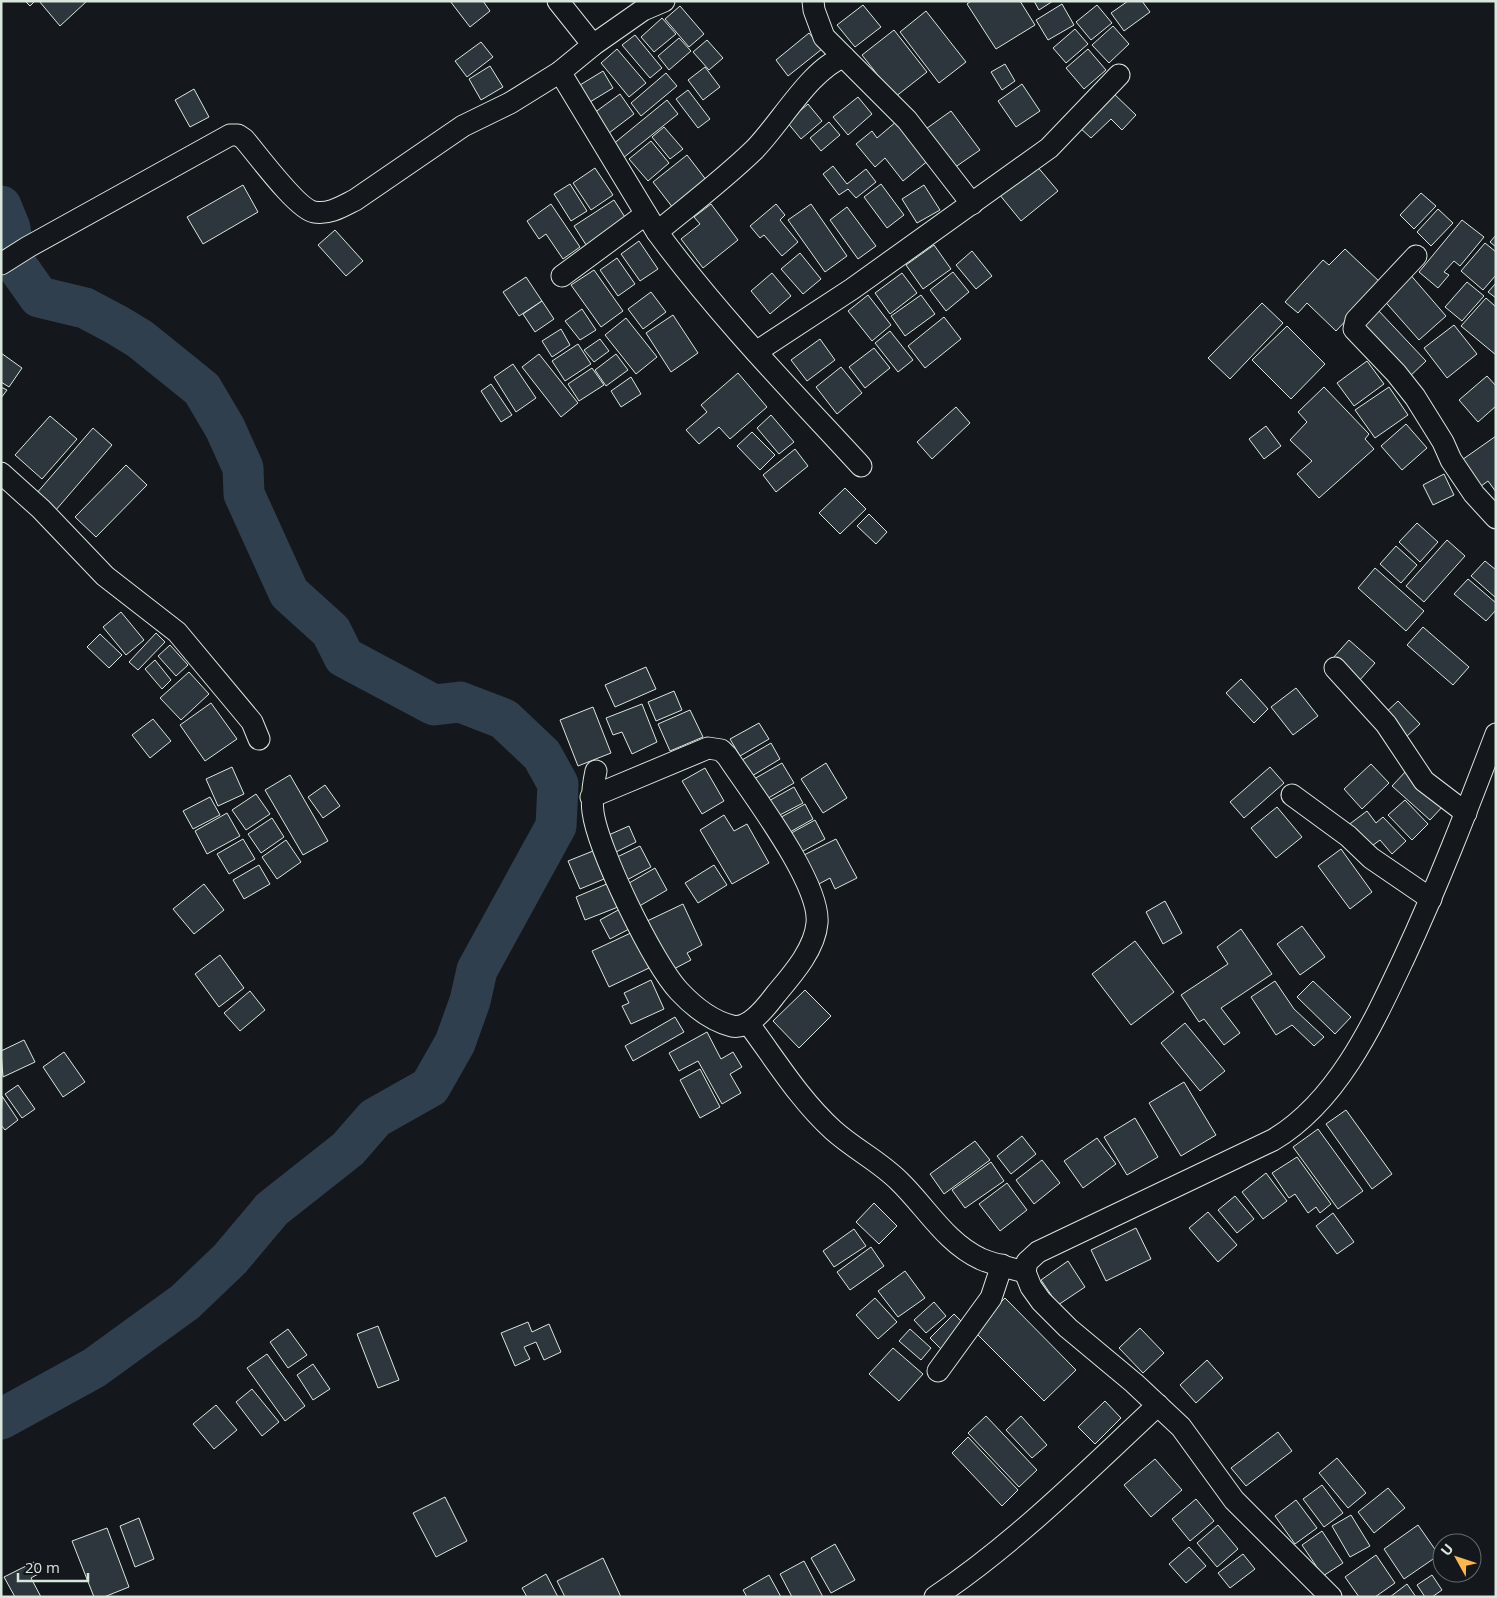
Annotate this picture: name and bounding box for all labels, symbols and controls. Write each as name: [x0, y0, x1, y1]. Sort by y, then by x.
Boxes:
north arrow: [1432, 1533, 1482, 1583]
text: U: [1436, 1539, 1457, 1559]
scale bar: [18, 1550, 88, 1582]
text: 20 m: [25, 1557, 60, 1577]

